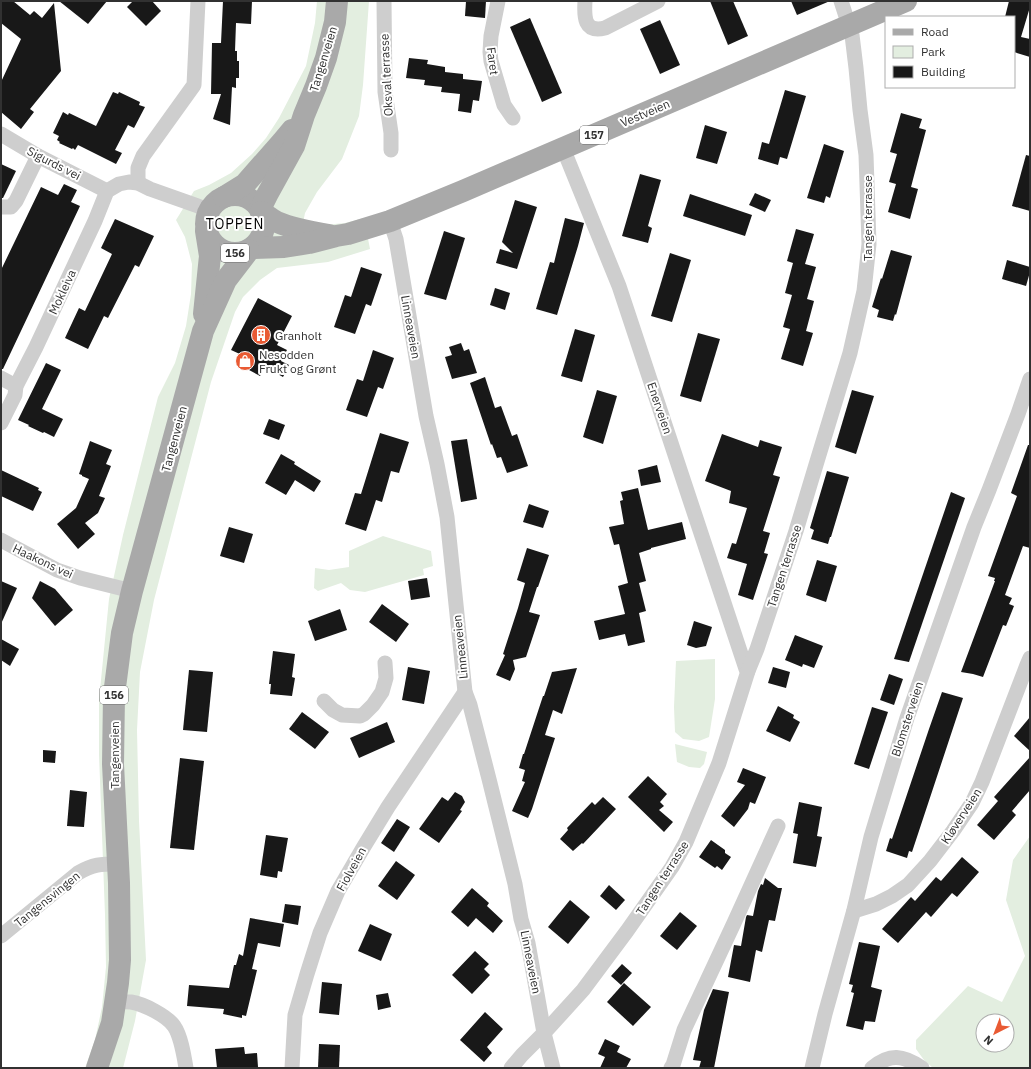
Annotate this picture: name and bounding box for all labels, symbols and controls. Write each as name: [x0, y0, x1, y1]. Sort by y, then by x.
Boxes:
legend: [885, 16, 1015, 88]
street label: Tangenveien: [306, 24, 340, 94]
text: Road: [921, 24, 949, 39]
street label: Oksval terrasse: [376, 33, 396, 117]
text: Park: [921, 44, 946, 59]
street label: Faret: [484, 46, 502, 76]
text: Building: [921, 64, 966, 79]
street label: Vestveien: [618, 96, 672, 130]
road number: 157: [580, 126, 608, 144]
street label: Sigurds vei: [25, 143, 83, 183]
street label: Tangen terrasse: [860, 175, 875, 261]
district label: TOPPEN: [206, 215, 264, 233]
road number: 156: [221, 244, 249, 262]
street label: Mokleiva: [45, 267, 79, 317]
street label: Linneaveien: [398, 294, 424, 360]
building icon: Granholt: [250, 324, 272, 346]
place label: Granholt: [275, 328, 322, 343]
place label: Nesodden Frukt og Grønt: [259, 347, 336, 376]
shop icon: Nesodden Frukt og Grønt: [234, 350, 256, 372]
street label: Enerveien: [644, 380, 676, 436]
street label: Tangenveien: [158, 404, 190, 474]
street label: Tangen terrasse: [764, 522, 805, 609]
street label: Haakons vei: [10, 540, 76, 582]
street label: Linneaveien: [449, 614, 471, 680]
street label: Blomsterveien: [888, 680, 926, 758]
road number: 156: [100, 686, 128, 704]
street label: Tangenveien: [107, 721, 122, 789]
street label: Kløverveien: [937, 785, 985, 847]
street label: Tangen terrasse: [632, 838, 692, 918]
street label: Fiolveien: [333, 844, 369, 894]
street label: Tangensvingen: [11, 868, 83, 930]
street label: Linneaveien: [517, 929, 545, 995]
north arrow: [975, 1013, 1015, 1053]
text: N: [981, 1033, 996, 1048]

